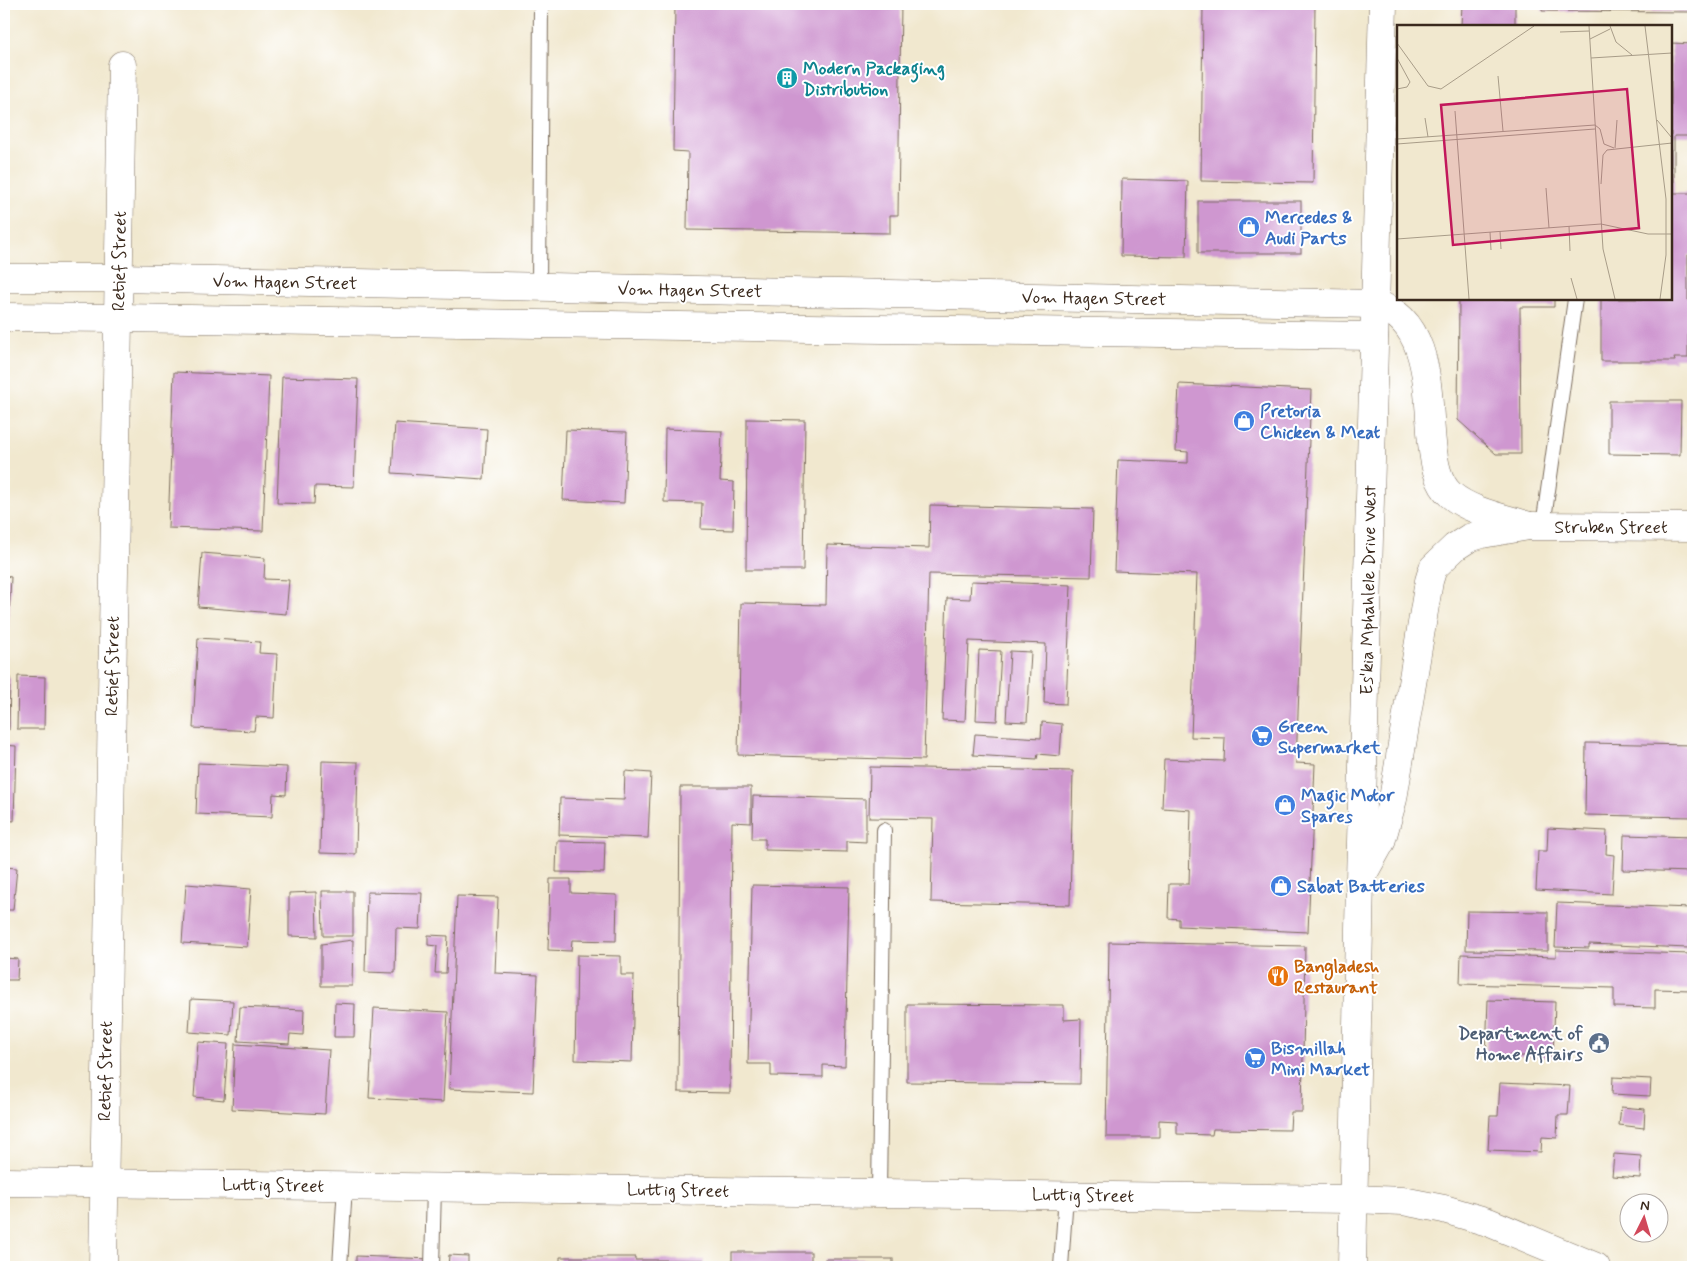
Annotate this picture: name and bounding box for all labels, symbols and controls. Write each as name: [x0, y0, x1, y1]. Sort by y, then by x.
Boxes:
inset map: [1397, 25, 1672, 300]
place label: Modern Packaging Distribution: [803, 57, 945, 102]
building icon: Modern Packaging Distribution: [775, 66, 799, 90]
place label: Mercedes & Audi Parts: [1265, 206, 1352, 251]
street label: Retief Street: [107, 210, 133, 311]
shop icon: Mercedes & Audi Parts: [1237, 215, 1261, 239]
street label: Vom Hagen Street: [212, 270, 358, 296]
street label: Vom Hagen Street: [617, 278, 763, 304]
street label: Vom Hagen Street: [1021, 286, 1167, 312]
place label: Pretoria Chicken & Meat: [1260, 400, 1380, 445]
shop icon: Pretoria Chicken & Meat: [1232, 409, 1256, 433]
street label: Es'kia Mphahlele Drive West: [1355, 484, 1383, 695]
street label: Struben Street: [1554, 516, 1668, 540]
street label: Retief Street: [100, 615, 126, 716]
place label: Green Supermarket: [1278, 715, 1381, 760]
supermarket icon: Green Supermarket: [1250, 724, 1274, 748]
place label: Magic Motor Spares: [1301, 784, 1395, 829]
shop icon: Magic Motor Spares: [1273, 793, 1297, 817]
shop icon: Sabat Batteries: [1269, 874, 1293, 898]
place label: Sabat Batteries: [1297, 875, 1425, 899]
place label: Bangladesh Restaurant: [1294, 955, 1379, 1000]
restaurant icon: Bangladesh Restaurant: [1266, 964, 1290, 988]
street label: Retief Street: [93, 1020, 119, 1121]
place label: Department of Home Affairs: [1458, 1022, 1583, 1067]
public building icon: Department of Home Affairs: [1587, 1031, 1611, 1055]
place label: Bismillah Mini Market: [1271, 1037, 1370, 1082]
supermarket icon: Bismillah Mini Market: [1243, 1046, 1267, 1070]
street label: Luttig Street: [222, 1173, 325, 1199]
street label: Luttig Street: [627, 1178, 730, 1204]
street label: Luttig Street: [1032, 1183, 1135, 1209]
north arrow: [1620, 1194, 1670, 1244]
text: N: [1640, 1197, 1650, 1215]

